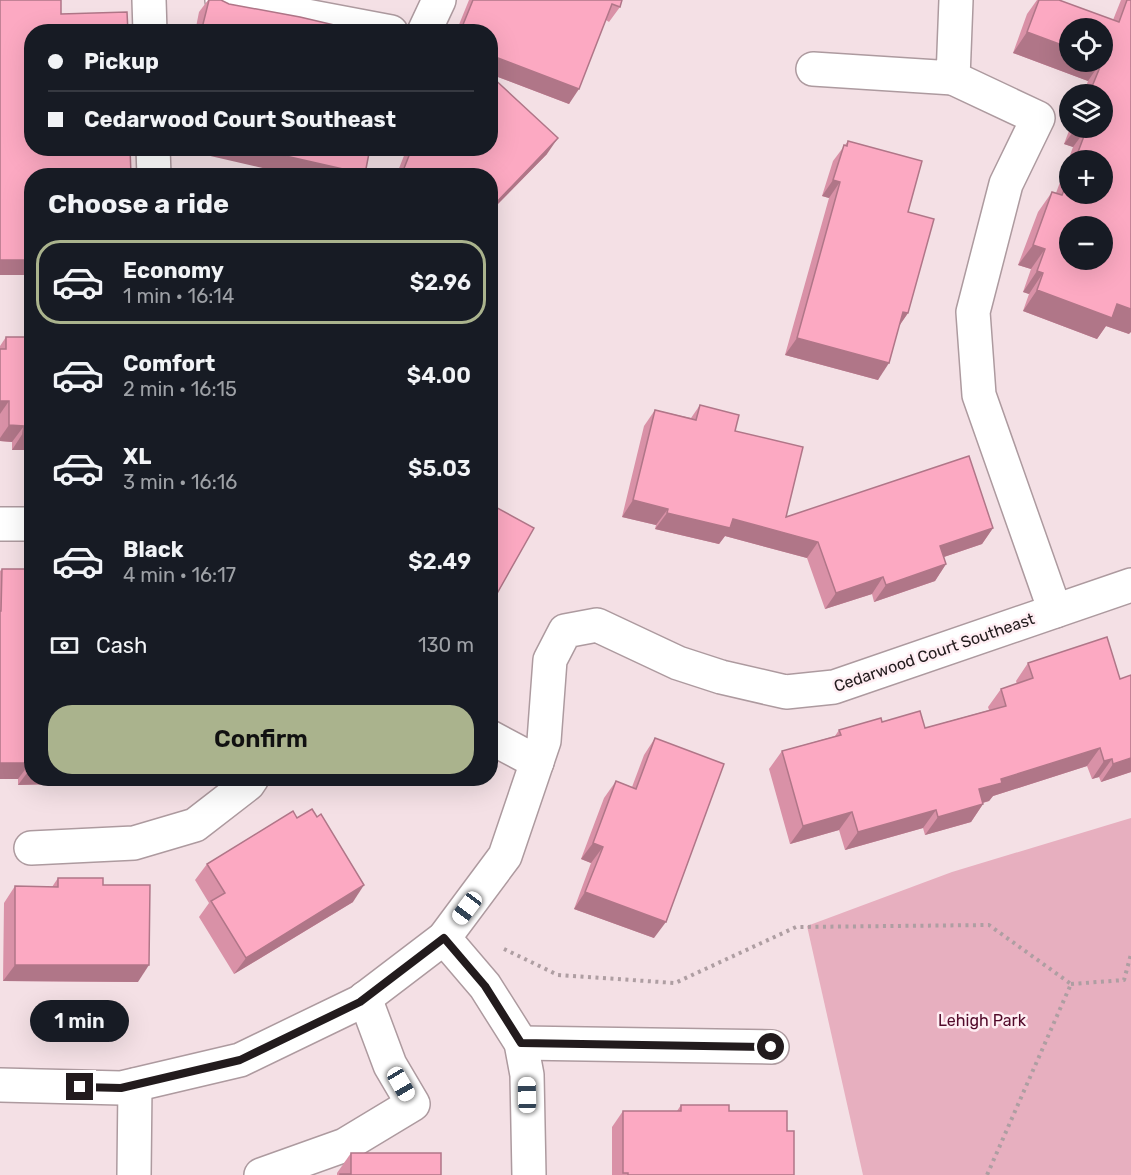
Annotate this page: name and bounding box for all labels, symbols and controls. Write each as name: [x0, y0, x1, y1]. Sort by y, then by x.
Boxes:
map controls: [1059, 18, 1113, 270]
button: locate: [1059, 18, 1113, 72]
text: Pickup: [84, 48, 159, 75]
button: layers: [1059, 84, 1113, 138]
text: Cedarwood Court Southeast: [84, 106, 396, 133]
button: +: [1059, 150, 1113, 204]
text: Choose a ride: [48, 188, 229, 220]
button: −: [1059, 216, 1113, 270]
icon: car: [51, 255, 105, 309]
text: Economy: [123, 257, 224, 284]
text: $2.96: [410, 269, 471, 296]
text: 1 min · 16:14: [123, 284, 234, 308]
icon: car: [51, 348, 105, 402]
text: Comfort: [123, 350, 215, 377]
text: $4.00: [407, 362, 471, 389]
text: 2 min · 16:15: [123, 377, 237, 401]
icon: car: [51, 441, 105, 495]
text: XL: [123, 443, 151, 470]
text: $5.03: [408, 455, 471, 482]
text: 3 min · 16:16: [123, 470, 237, 494]
icon: car: [51, 534, 105, 588]
text: Black: [123, 536, 184, 563]
text: $2.49: [408, 548, 471, 575]
text: 4 min · 16:17: [123, 563, 236, 587]
street label: Cedarwood Court Southeast: [831, 609, 1037, 696]
icon: cash: [48, 629, 81, 662]
text: Cash: [96, 632, 147, 659]
text: 130 m: [418, 633, 474, 657]
button: Confirm: [48, 705, 474, 774]
car: [449, 888, 485, 928]
callout: 1 min: [31, 1000, 130, 1042]
text: 1 min: [54, 1009, 105, 1033]
park label: Lehigh Park: [938, 1011, 1027, 1030]
route start: [757, 1033, 784, 1060]
car: [384, 1064, 418, 1104]
route end: [66, 1073, 93, 1100]
car: [518, 1077, 536, 1113]

